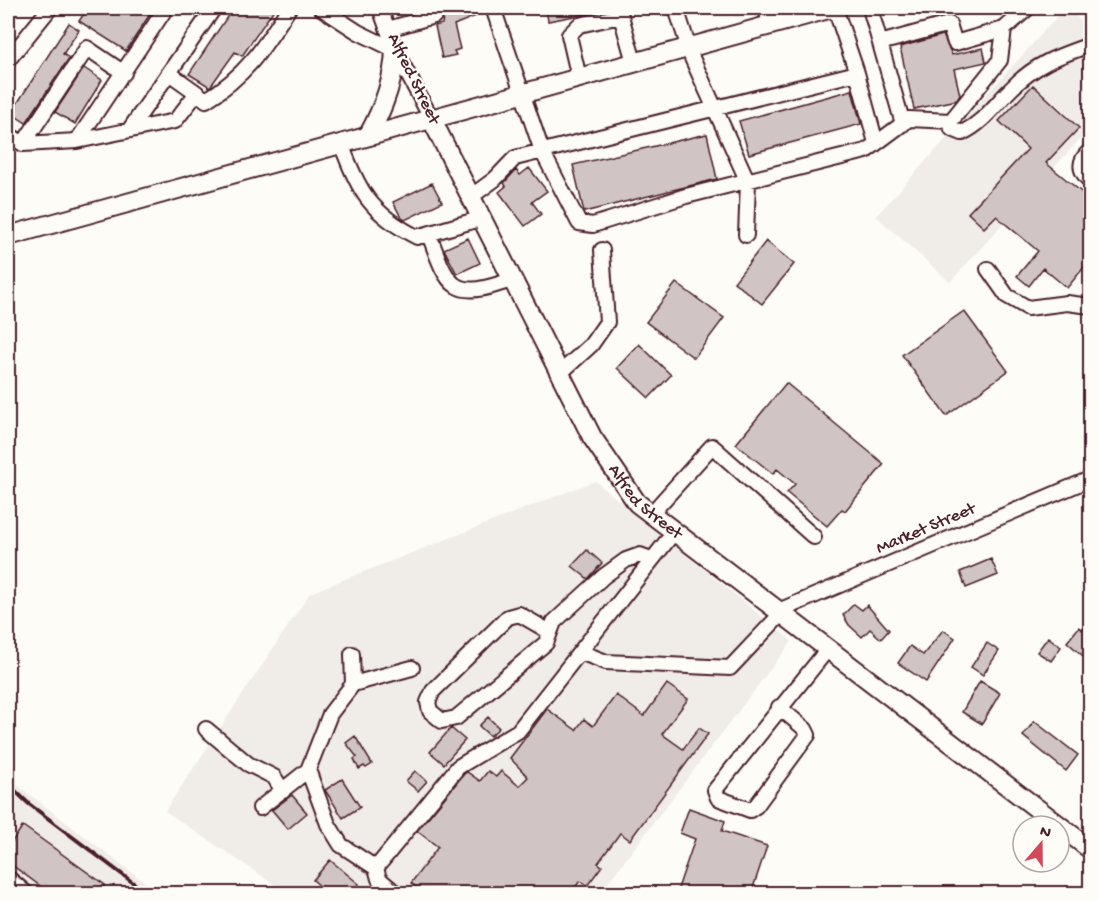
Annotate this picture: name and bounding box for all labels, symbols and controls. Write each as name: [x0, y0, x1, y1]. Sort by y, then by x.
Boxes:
street label: Alfred Street: [382, 30, 445, 129]
street label: Alfred Street: [603, 460, 688, 545]
street label: Market Street: [873, 498, 980, 559]
north arrow: [1011, 814, 1071, 874]
text: N: [1037, 822, 1054, 844]

